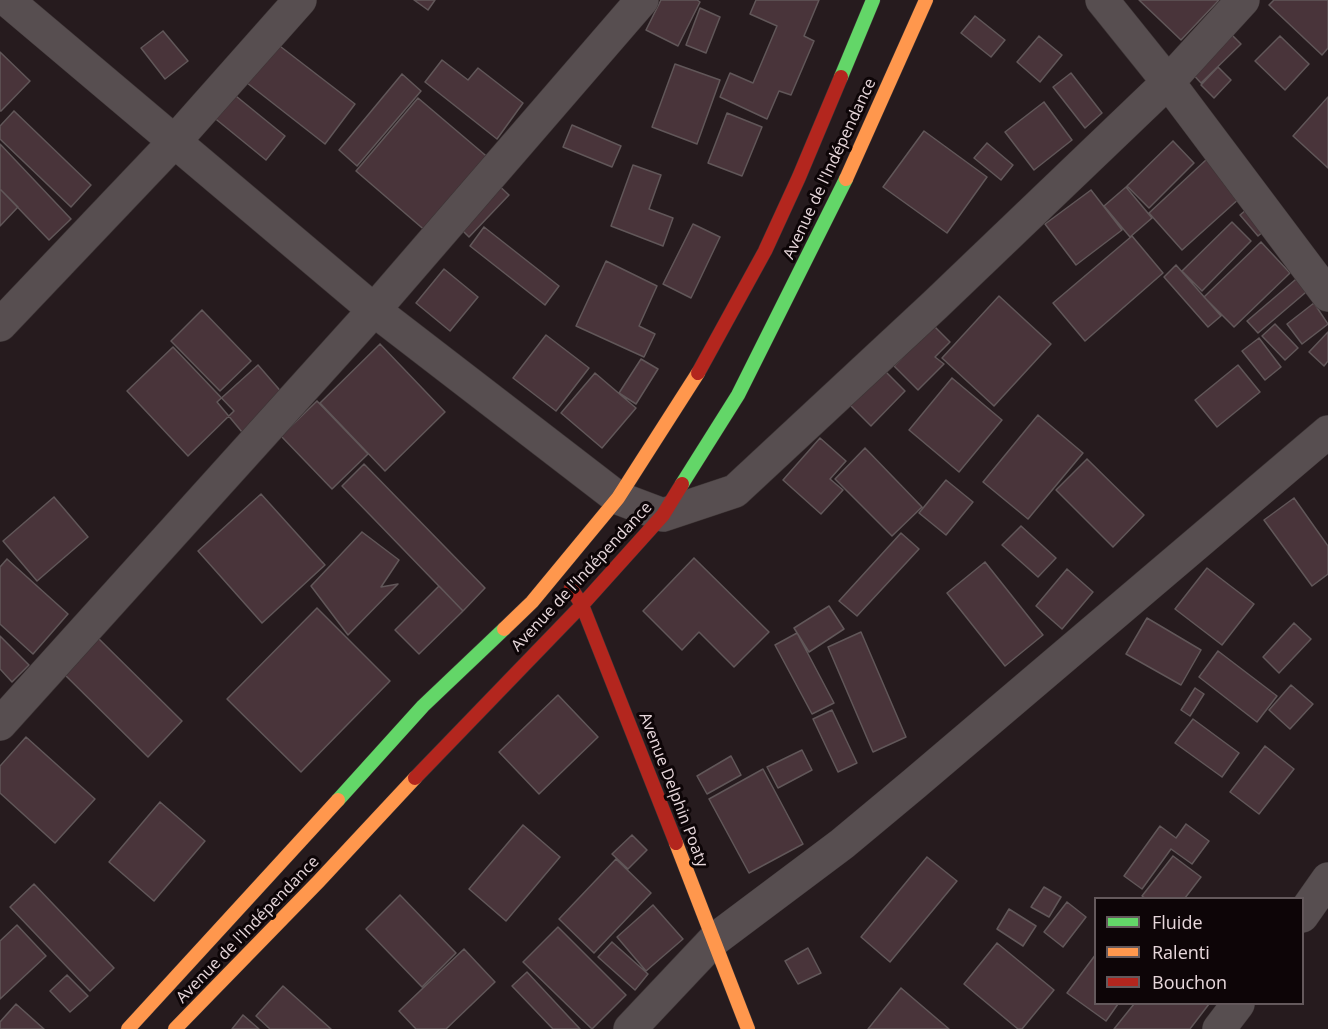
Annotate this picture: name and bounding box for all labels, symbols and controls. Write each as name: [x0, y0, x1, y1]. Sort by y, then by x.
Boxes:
street label: Avenue de l'Indépendance: [780, 76, 880, 262]
street label: Avenue de l'Indépendance: [508, 498, 656, 656]
street label: Avenue Delphin Poaty: [635, 710, 711, 870]
street label: Avenue de l'Indépendance: [173, 852, 323, 1008]
legend: [1094, 897, 1304, 1005]
text: Fluide: [1152, 910, 1203, 934]
text: Ralenti: [1152, 940, 1210, 964]
text: Bouchon: [1152, 970, 1227, 994]

